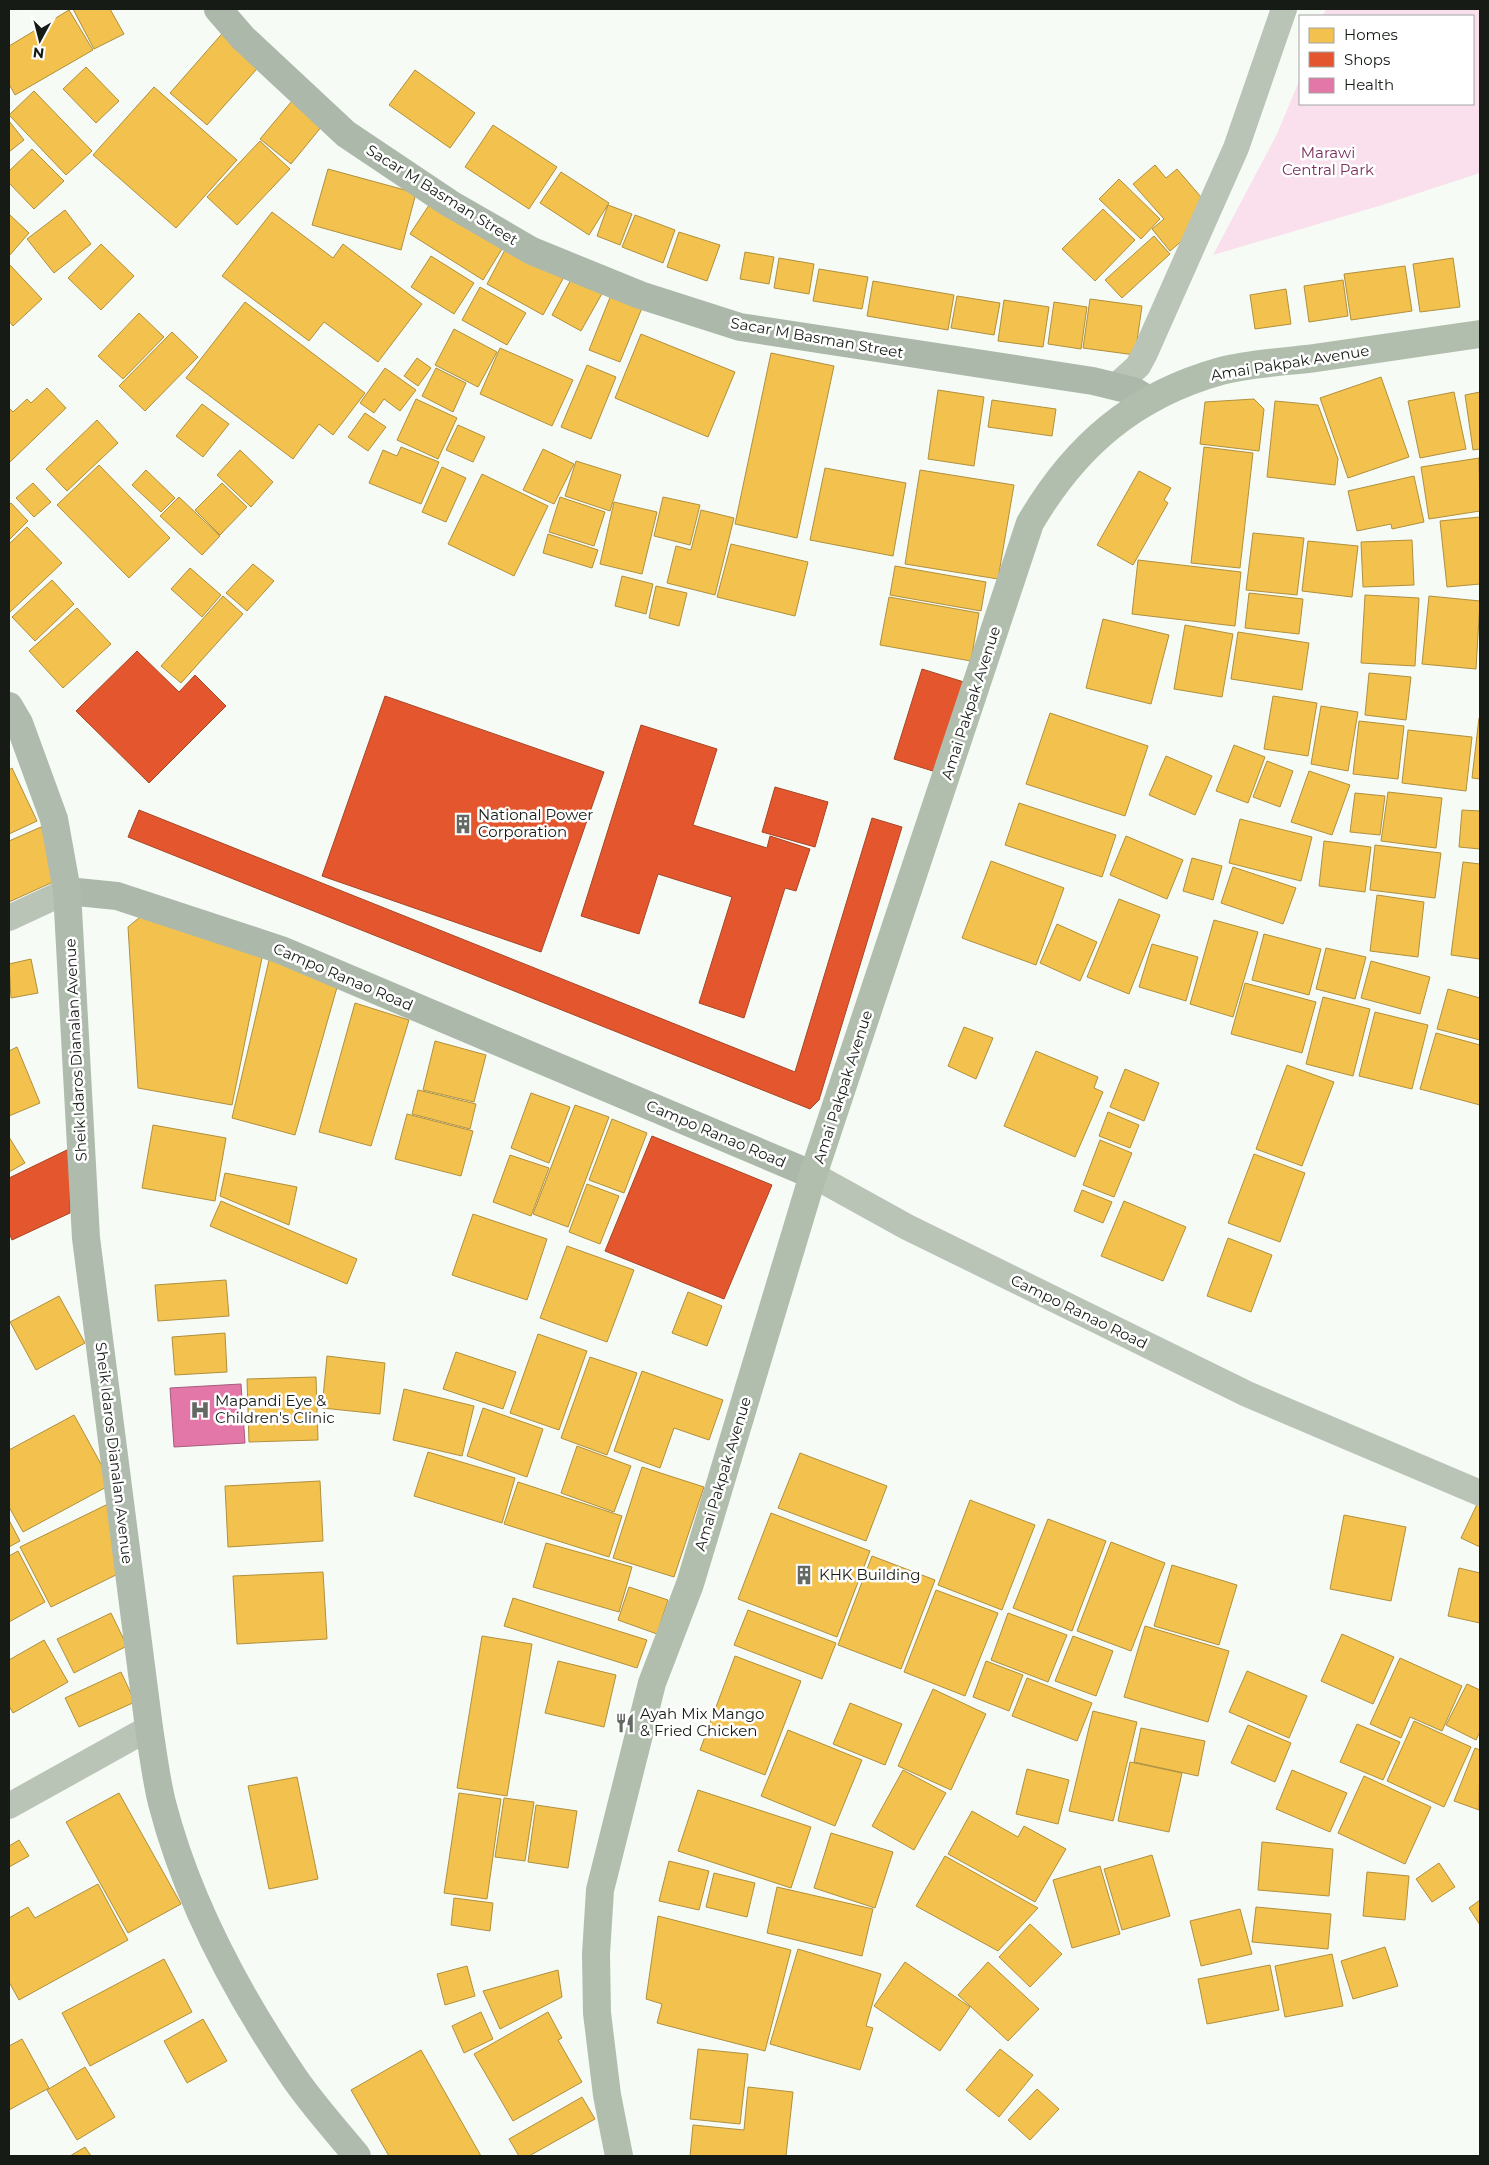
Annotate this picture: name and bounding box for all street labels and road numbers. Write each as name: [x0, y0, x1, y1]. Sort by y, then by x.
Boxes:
street label: Sacar M Basman Street: [363, 140, 522, 249]
street label: Sacar M Basman Street: [729, 313, 905, 362]
street label: Amai Pakpak Avenue: [1209, 341, 1371, 384]
street label: Amai Pakpak Avenue: [937, 624, 1004, 782]
street label: Sheik Idaros Dianalan Avenue: [60, 938, 91, 1162]
street label: Campo Ranao Road: [270, 938, 416, 1015]
street label: Amai Pakpak Avenue: [809, 1008, 876, 1166]
street label: Campo Ranao Road: [643, 1095, 789, 1172]
street label: Campo Ranao Road: [1008, 1270, 1151, 1353]
street label: Sheik Idaros Dianalan Avenue: [91, 1341, 138, 1565]
street label: Amai Pakpak Avenue: [690, 1394, 755, 1553]

